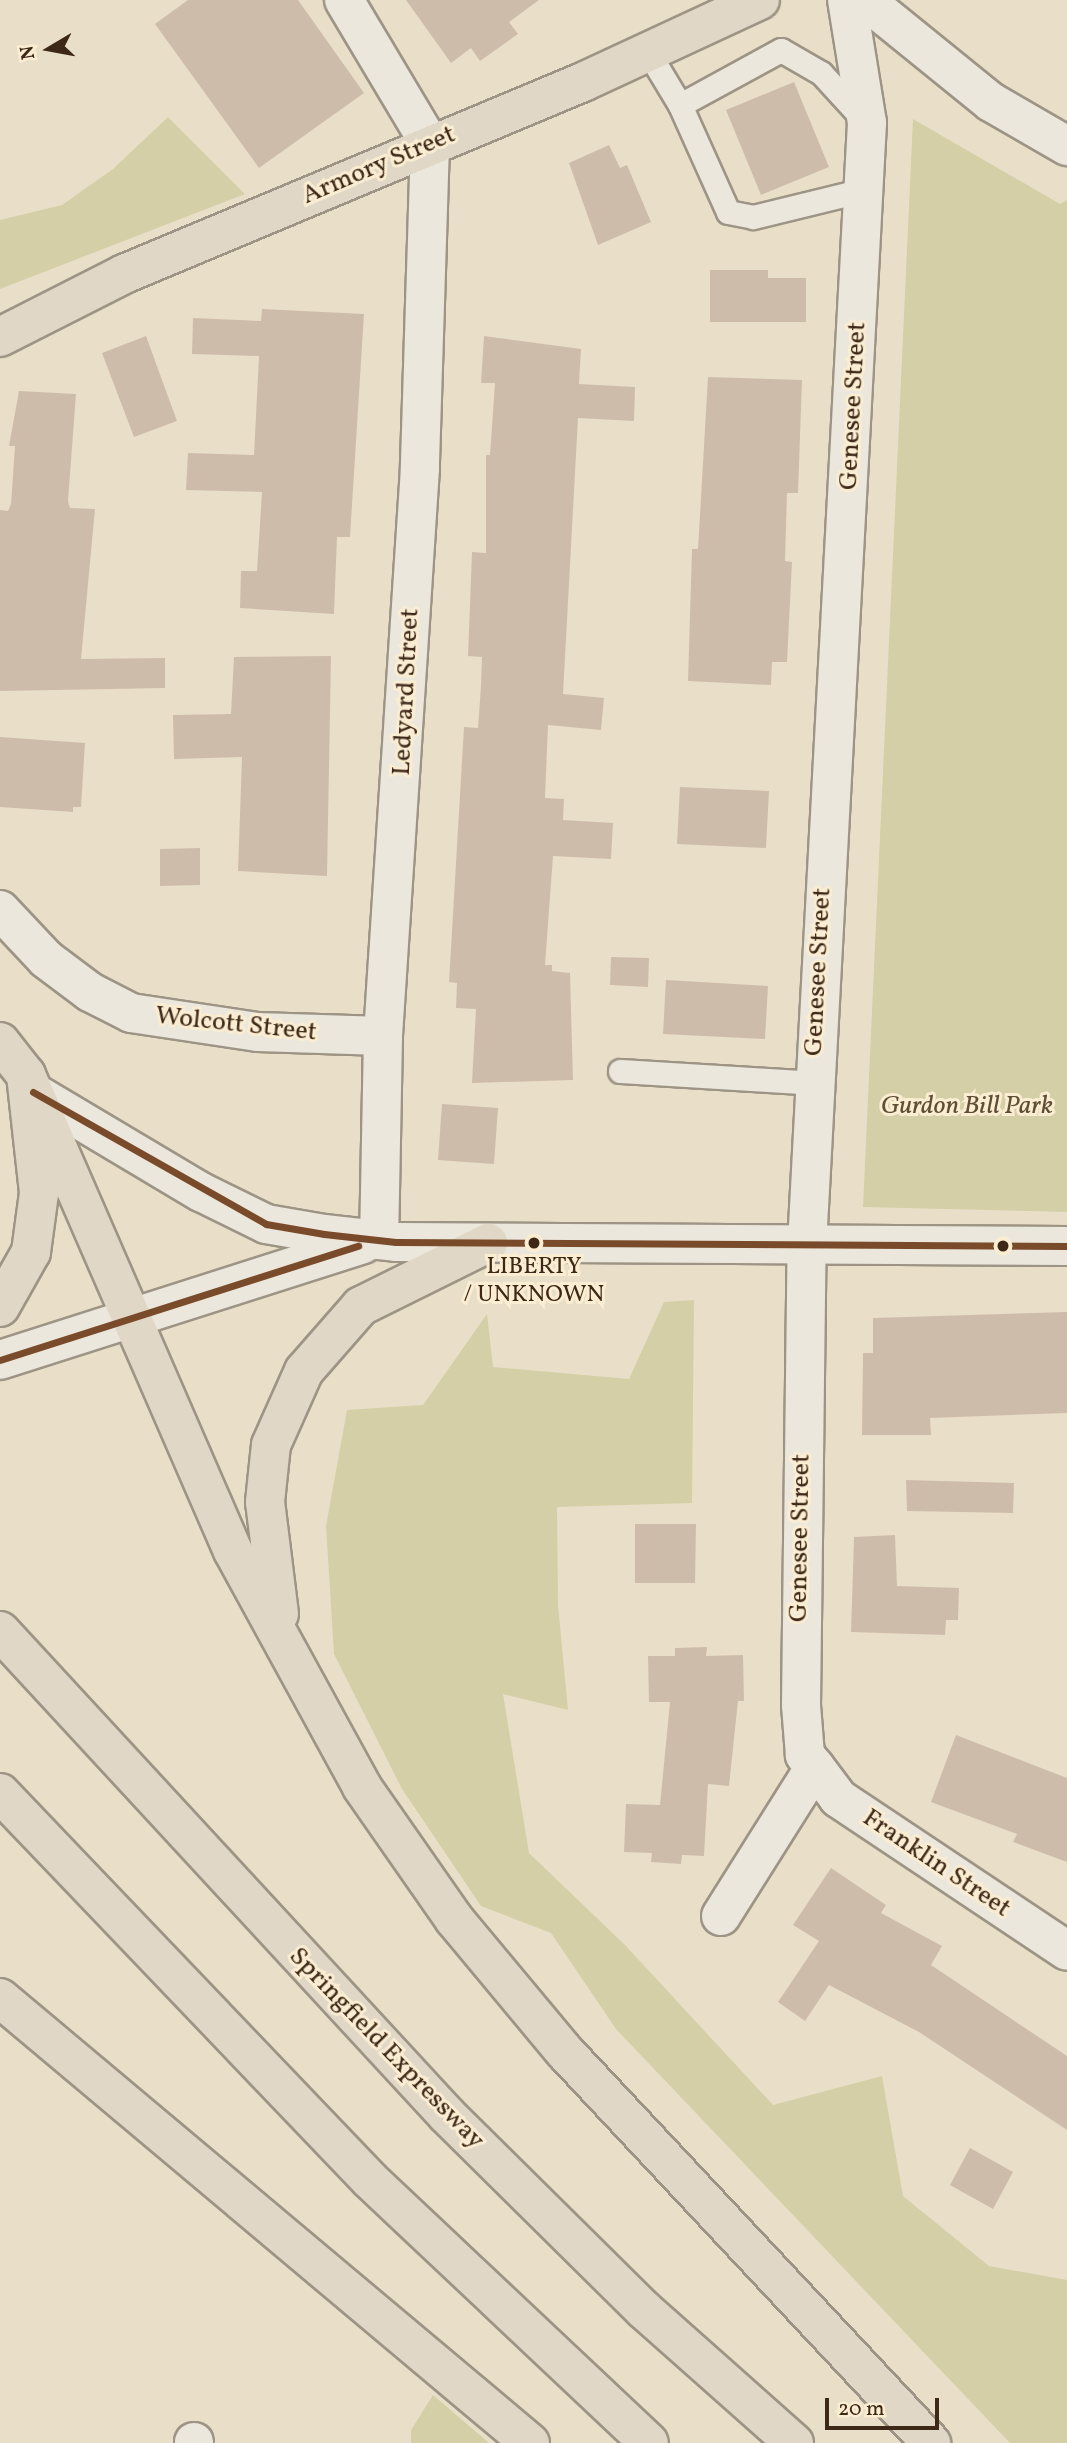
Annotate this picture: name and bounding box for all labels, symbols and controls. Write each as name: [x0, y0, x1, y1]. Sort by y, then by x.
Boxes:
north arrow: [14, 14, 84, 84]
text: N: [14, 44, 42, 62]
street label: Armory Street: [297, 120, 461, 212]
street label: Genesee Street: [834, 321, 874, 491]
street label: Ledyard Street: [387, 608, 427, 776]
street label: Genesee Street: [799, 887, 839, 1057]
street label: Wolcott Street: [154, 1001, 318, 1049]
park label: Gurdon Bill Park: [881, 1091, 1053, 1123]
marker: LIBERTY / UNKNOWN: [527, 1236, 541, 1250]
unlabelled marker: [996, 1239, 1010, 1253]
place label: LIBERTY / UNKNOWN: [464, 1254, 604, 1310]
street label: Genesee Street: [784, 1454, 818, 1622]
street label: Franklin Street: [856, 1803, 1016, 1925]
street label: Springfield Expressway: [282, 1942, 490, 2156]
scale bar: [829, 2384, 943, 2428]
text: 20 m: [838, 2395, 884, 2424]

